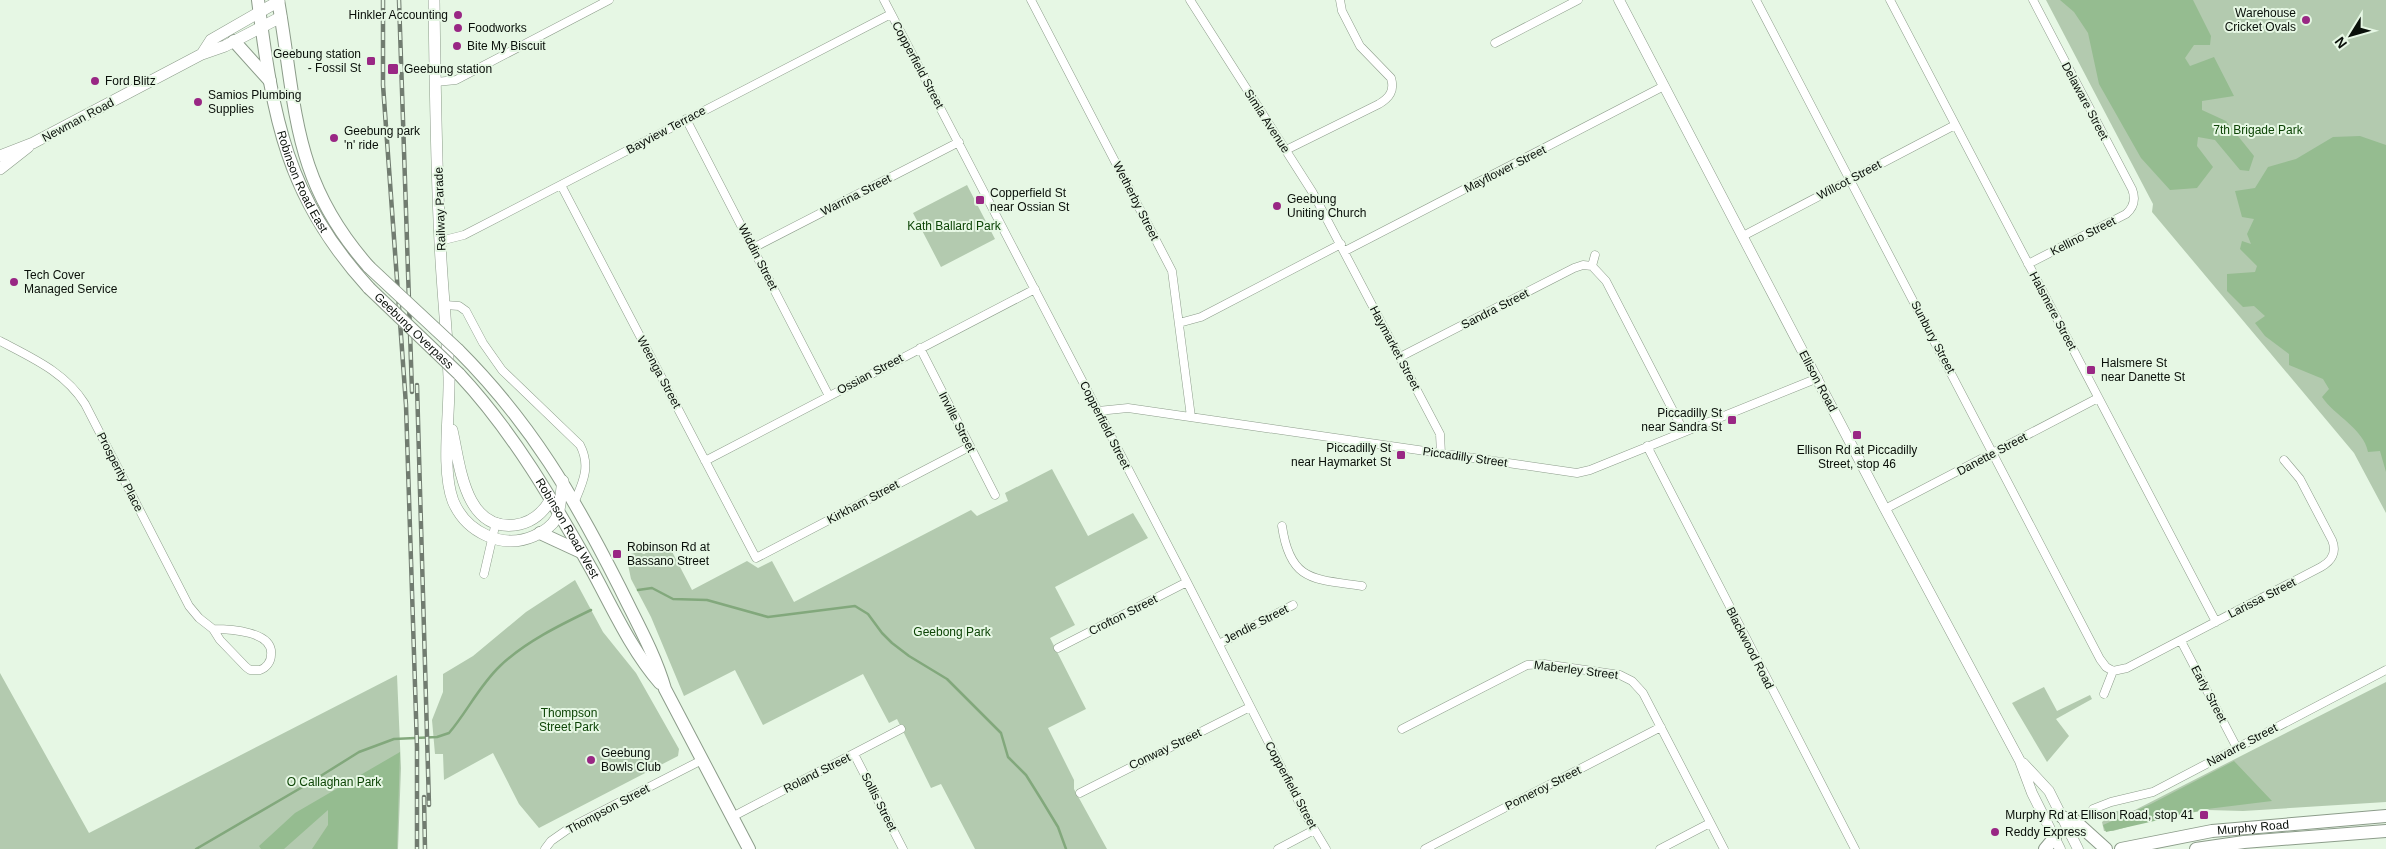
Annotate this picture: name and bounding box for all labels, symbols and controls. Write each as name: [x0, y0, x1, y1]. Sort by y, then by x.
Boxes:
place label: Warehouse Cricket Ovals: [2225, 6, 2296, 34]
place label: Hinkler Accounting: [349, 8, 448, 22]
marker: Hinkler Accounting: [452, 9, 464, 21]
north arrow: [2326, 10, 2376, 60]
marker: Warehouse Cricket Ovals: [2300, 14, 2312, 26]
street label: Copperfield Street: [889, 19, 947, 112]
place label: Foodworks: [468, 21, 527, 35]
marker: Foodworks: [452, 22, 464, 34]
text: N: [2331, 34, 2350, 52]
place label: Bite My Biscuit: [467, 39, 546, 53]
marker: Bite My Biscuit: [451, 40, 463, 52]
place label: Geebung station - Fossil St: [273, 47, 362, 75]
marker: Geebung station - Fossil St: [365, 55, 377, 67]
street label: Delaware Street: [2059, 60, 2112, 143]
marker: Geebung station: [386, 62, 400, 76]
place label: Geebung station: [404, 62, 492, 76]
place label: Ford Blitz: [105, 74, 156, 88]
marker: Ford Blitz: [89, 75, 101, 87]
street label: Simla Avenue: [1241, 87, 1293, 156]
place label: Samios Plumbing Supplies: [208, 88, 301, 116]
street label: Newman Road: [40, 95, 116, 145]
marker: Samios Plumbing Supplies: [192, 96, 204, 108]
street label: Bayview Terrace: [624, 103, 708, 157]
park label: 7th Brigade Park: [2213, 123, 2304, 137]
place label: Geebung park 'n' ride: [344, 124, 421, 152]
street label: Robinson Road East: [274, 129, 331, 236]
marker: Geebung park 'n' ride: [328, 132, 340, 144]
street label: Mayflower Street: [1462, 142, 1549, 196]
street label: Willcot Street: [1815, 157, 1884, 203]
street label: Wetherby Street: [1110, 159, 1162, 243]
street label: Railway Parade: [432, 166, 448, 251]
street label: Warrina Street: [819, 171, 894, 219]
place label: Copperfield St near Ossian St: [990, 186, 1070, 214]
place label: Geebung Uniting Church: [1287, 192, 1366, 220]
marker: Copperfield St near Ossian St: [974, 194, 986, 206]
marker: Geebung Uniting Church: [1271, 200, 1283, 212]
street label: Kellino Street: [2048, 213, 2119, 258]
park label: Kath Ballard Park: [907, 219, 1002, 233]
street label: Widdin Street: [735, 222, 781, 293]
place label: Tech Cover Managed Service: [24, 268, 118, 296]
street label: Halsmere Street: [2026, 269, 2080, 353]
marker: Tech Cover Managed Service: [8, 276, 20, 288]
street label: Sandra Street: [1459, 286, 1532, 332]
street label: Geebung Overpass: [371, 290, 456, 372]
street label: Sunbury Street: [1908, 298, 1958, 376]
street label: Haymarket Street: [1367, 303, 1423, 393]
street label: Weenga Street: [634, 333, 684, 411]
street label: Ellison Road: [1796, 348, 1840, 414]
street label: Ossian Street: [835, 350, 906, 397]
place label: Halsmere St near Danette St: [2101, 356, 2186, 384]
marker: Halsmere St near Danette St: [2085, 364, 2097, 376]
street label: Copperfield Street: [1077, 379, 1133, 472]
street label: Inville Street: [936, 389, 979, 455]
place label: Piccadilly St near Sandra St: [1641, 406, 1723, 434]
marker: Piccadilly St near Sandra St: [1726, 414, 1738, 426]
marker: Ellison Rd at Piccadilly Street, stop 46: [1851, 429, 1863, 441]
street label: Danette Street: [1955, 429, 2030, 478]
street label: Prosperity Place: [94, 430, 146, 514]
place label: Piccadilly St near Haymarket St: [1291, 441, 1392, 469]
place label: Ellison Rd at Piccadilly Street, stop 46: [1797, 443, 1917, 471]
street label: Piccadilly Street: [1422, 444, 1509, 470]
marker: Piccadilly St near Haymarket St: [1395, 449, 1407, 461]
street label: Robinson Road West: [533, 476, 602, 581]
street label: Kirkham Street: [825, 477, 902, 527]
place label: Robinson Rd at Bassano Street: [627, 540, 710, 568]
marker: Robinson Rd at Bassano Street: [611, 548, 623, 560]
street label: Larissa Street: [2226, 575, 2299, 621]
street label: Crofton Street: [1087, 592, 1160, 638]
street label: Jendie Street: [1221, 601, 1291, 646]
street label: Blackwood Road: [1723, 605, 1777, 691]
park label: Geebong Park: [913, 625, 992, 639]
street label: Maberley Street: [1533, 658, 1620, 682]
street label: Early Street: [2188, 663, 2230, 726]
park label: Thompson Street Park: [539, 706, 600, 734]
street label: Navarre Street: [2204, 720, 2280, 769]
street label: Conway Street: [1127, 725, 1204, 773]
street label: Copperfield Street: [1262, 739, 1320, 832]
place label: Geebung Bowls Club: [601, 746, 661, 774]
street label: Roland Street: [781, 750, 853, 796]
marker: Geebung Bowls Club: [585, 754, 597, 766]
street label: Pomeroy Street: [1503, 763, 1584, 813]
street label: Sollis Street: [858, 770, 900, 834]
park label: O Callaghan Park: [287, 775, 382, 789]
street label: Thompson Street: [564, 781, 653, 837]
place label: Murphy Rd at Ellison Road, stop 41: [2005, 808, 2194, 822]
marker: Murphy Rd at Ellison Road, stop 41: [2198, 809, 2210, 821]
street label: Murphy Road: [2217, 817, 2290, 838]
place label: Reddy Express: [2005, 825, 2086, 839]
marker: Reddy Express: [1989, 826, 2001, 838]

